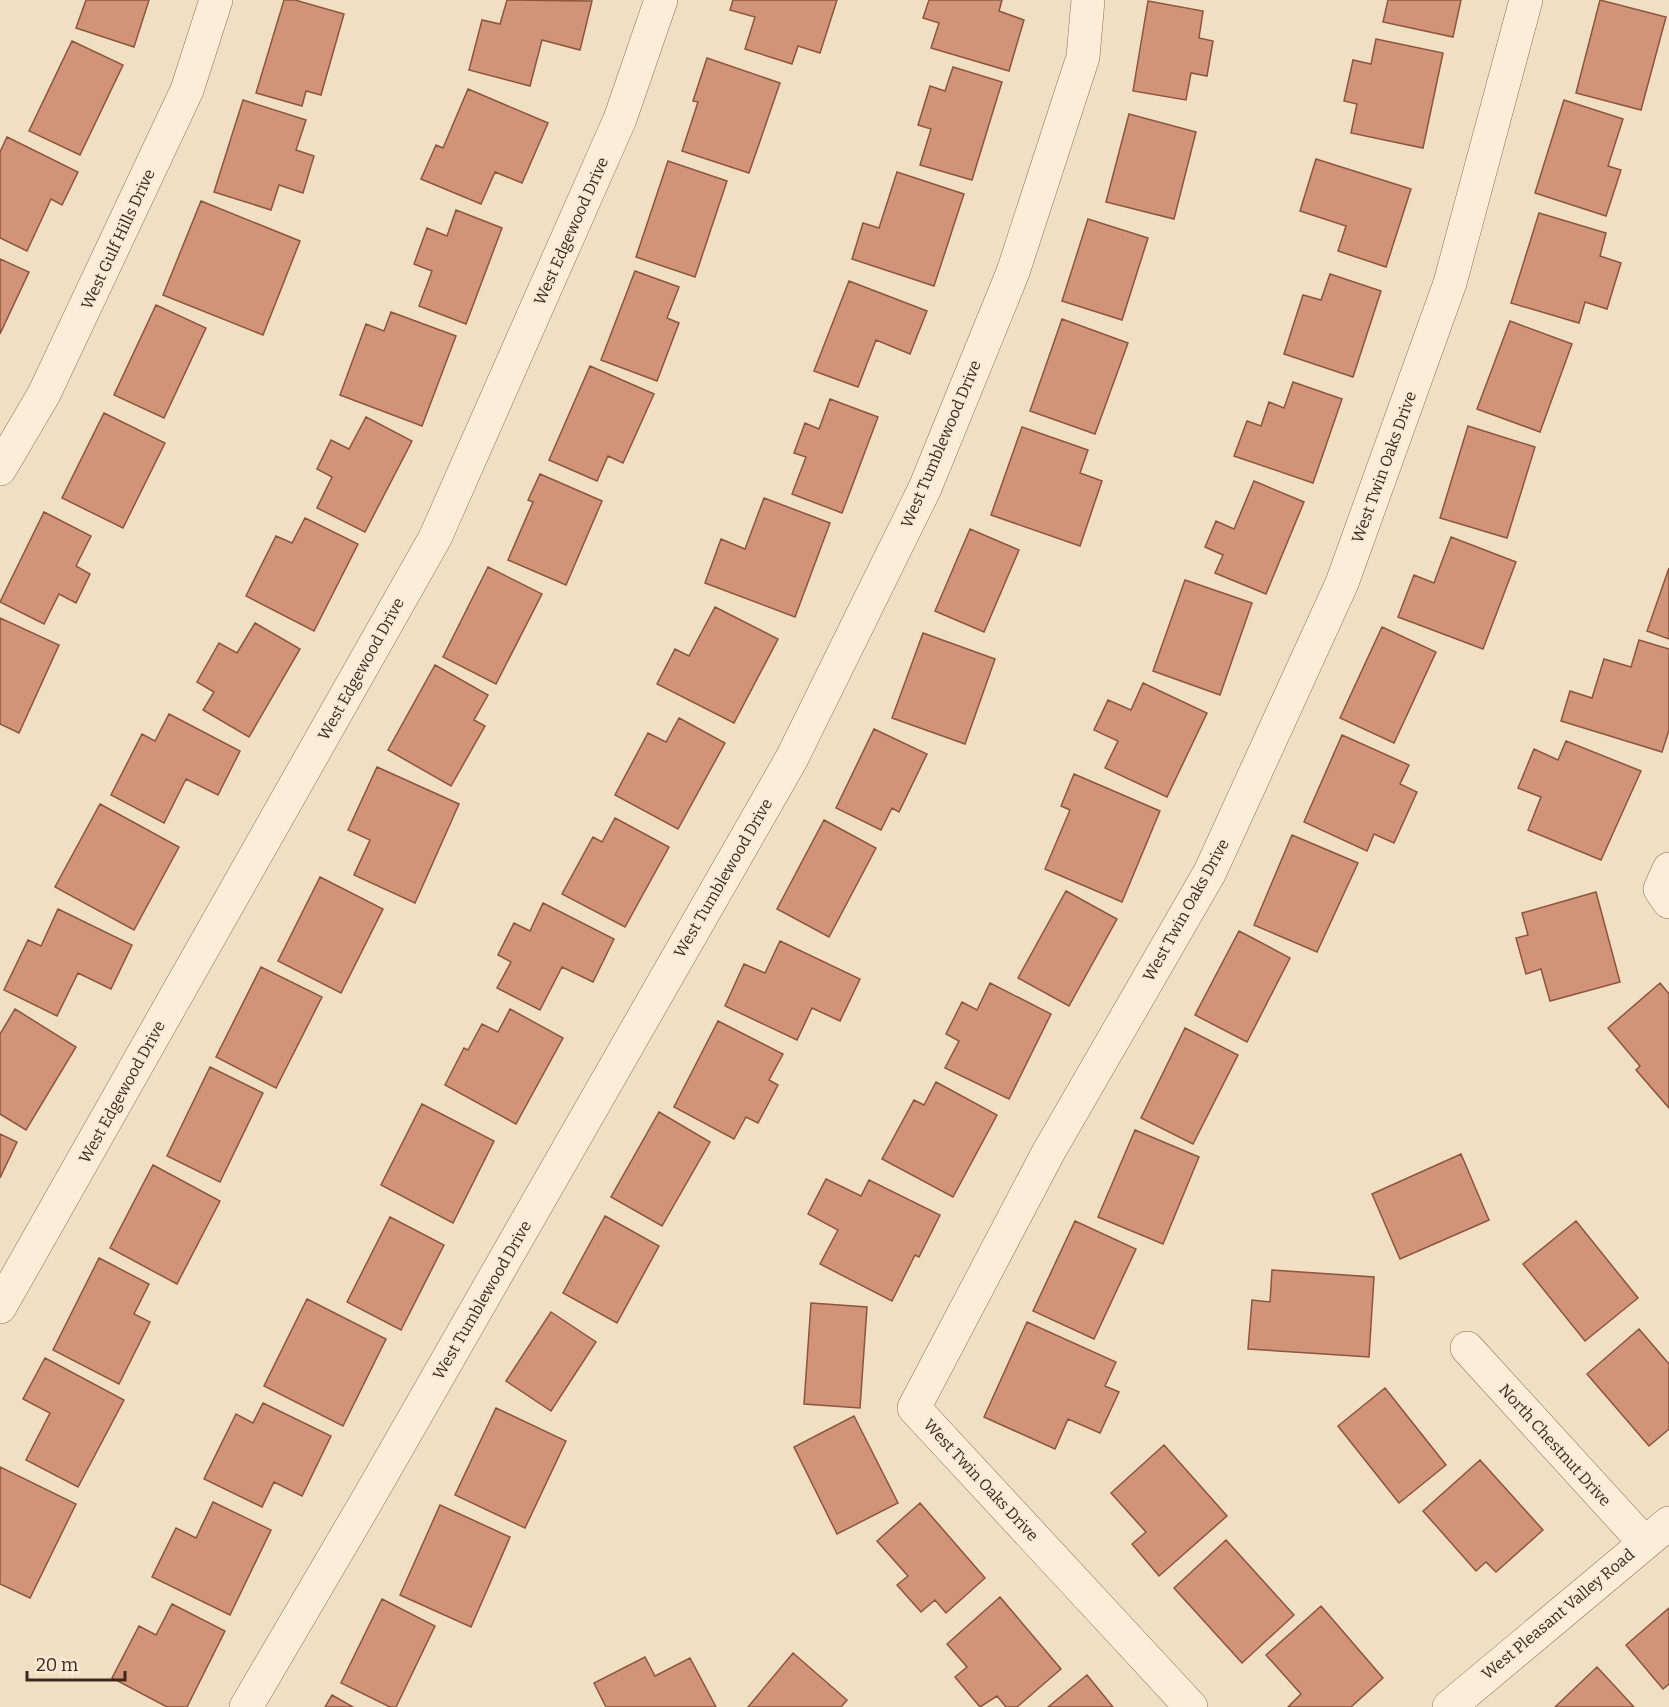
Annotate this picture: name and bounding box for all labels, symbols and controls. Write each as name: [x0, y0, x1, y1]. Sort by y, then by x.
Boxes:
street label: West Edgewood Drive: [530, 154, 612, 308]
street label: West Gulf Hills Drive: [77, 166, 159, 312]
street label: West Tumblewood Drive: [897, 357, 985, 531]
street label: West Twin Oaks Drive: [1348, 389, 1420, 545]
street label: West Edgewood Drive: [314, 594, 408, 744]
street label: West Tumblewood Drive: [670, 795, 776, 961]
street label: West Twin Oaks Drive: [1139, 836, 1233, 984]
street label: West Edgewood Drive: [75, 1017, 169, 1167]
street label: West Tumblewood Drive: [429, 1217, 535, 1383]
street label: North Chestnut Drive: [1495, 1380, 1615, 1510]
street label: West Twin Oaks Drive: [920, 1415, 1042, 1545]
street label: West Pleasant Valley Road: [1478, 1544, 1638, 1683]
scale bar: [27, 1644, 124, 1682]
text: 20 m: [36, 1654, 78, 1676]

